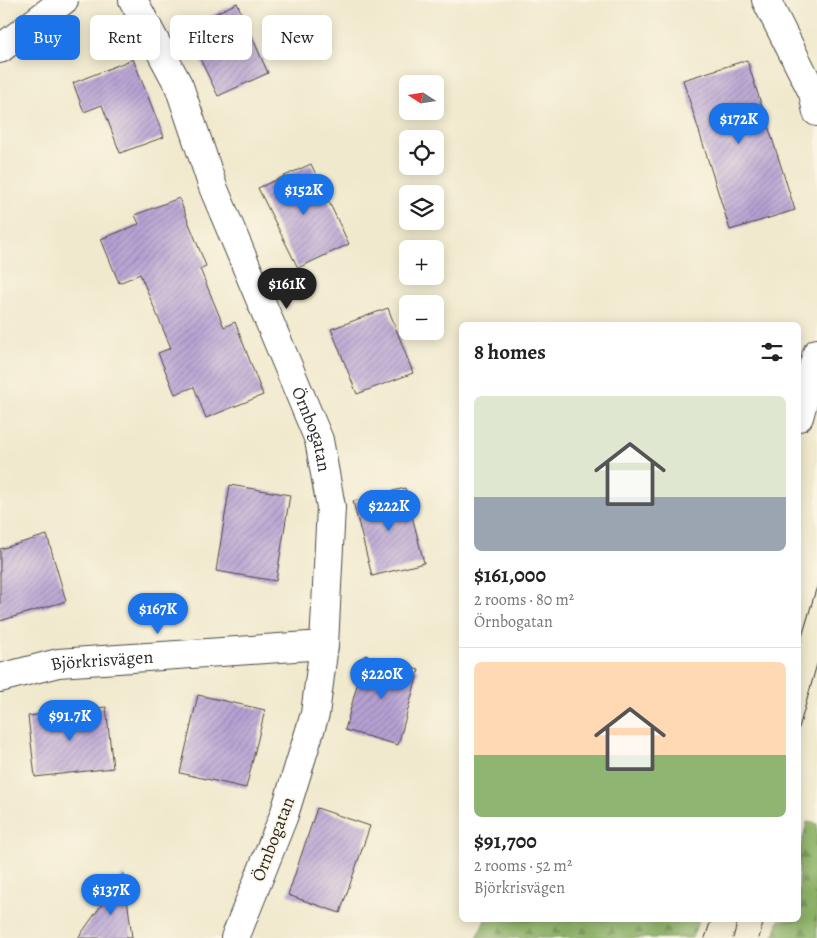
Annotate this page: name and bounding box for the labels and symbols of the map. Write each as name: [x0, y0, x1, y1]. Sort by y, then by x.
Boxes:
north arrow: [399, 75, 444, 120]
pin: $172K: [704, 102, 774, 145]
pin: $152K: [269, 174, 339, 216]
pin: $161K: [252, 268, 322, 310]
street label: Örnbogatan: [286, 383, 336, 474]
pin: $222K: [354, 490, 424, 532]
pin: $167K: [123, 592, 193, 635]
street label: Björkrisvägen: [48, 645, 154, 676]
pin: $220K: [347, 658, 417, 700]
pin: $91.7K: [29, 700, 111, 742]
street label: Örnbogatan: [246, 793, 300, 885]
pin: $137K: [76, 874, 146, 916]

